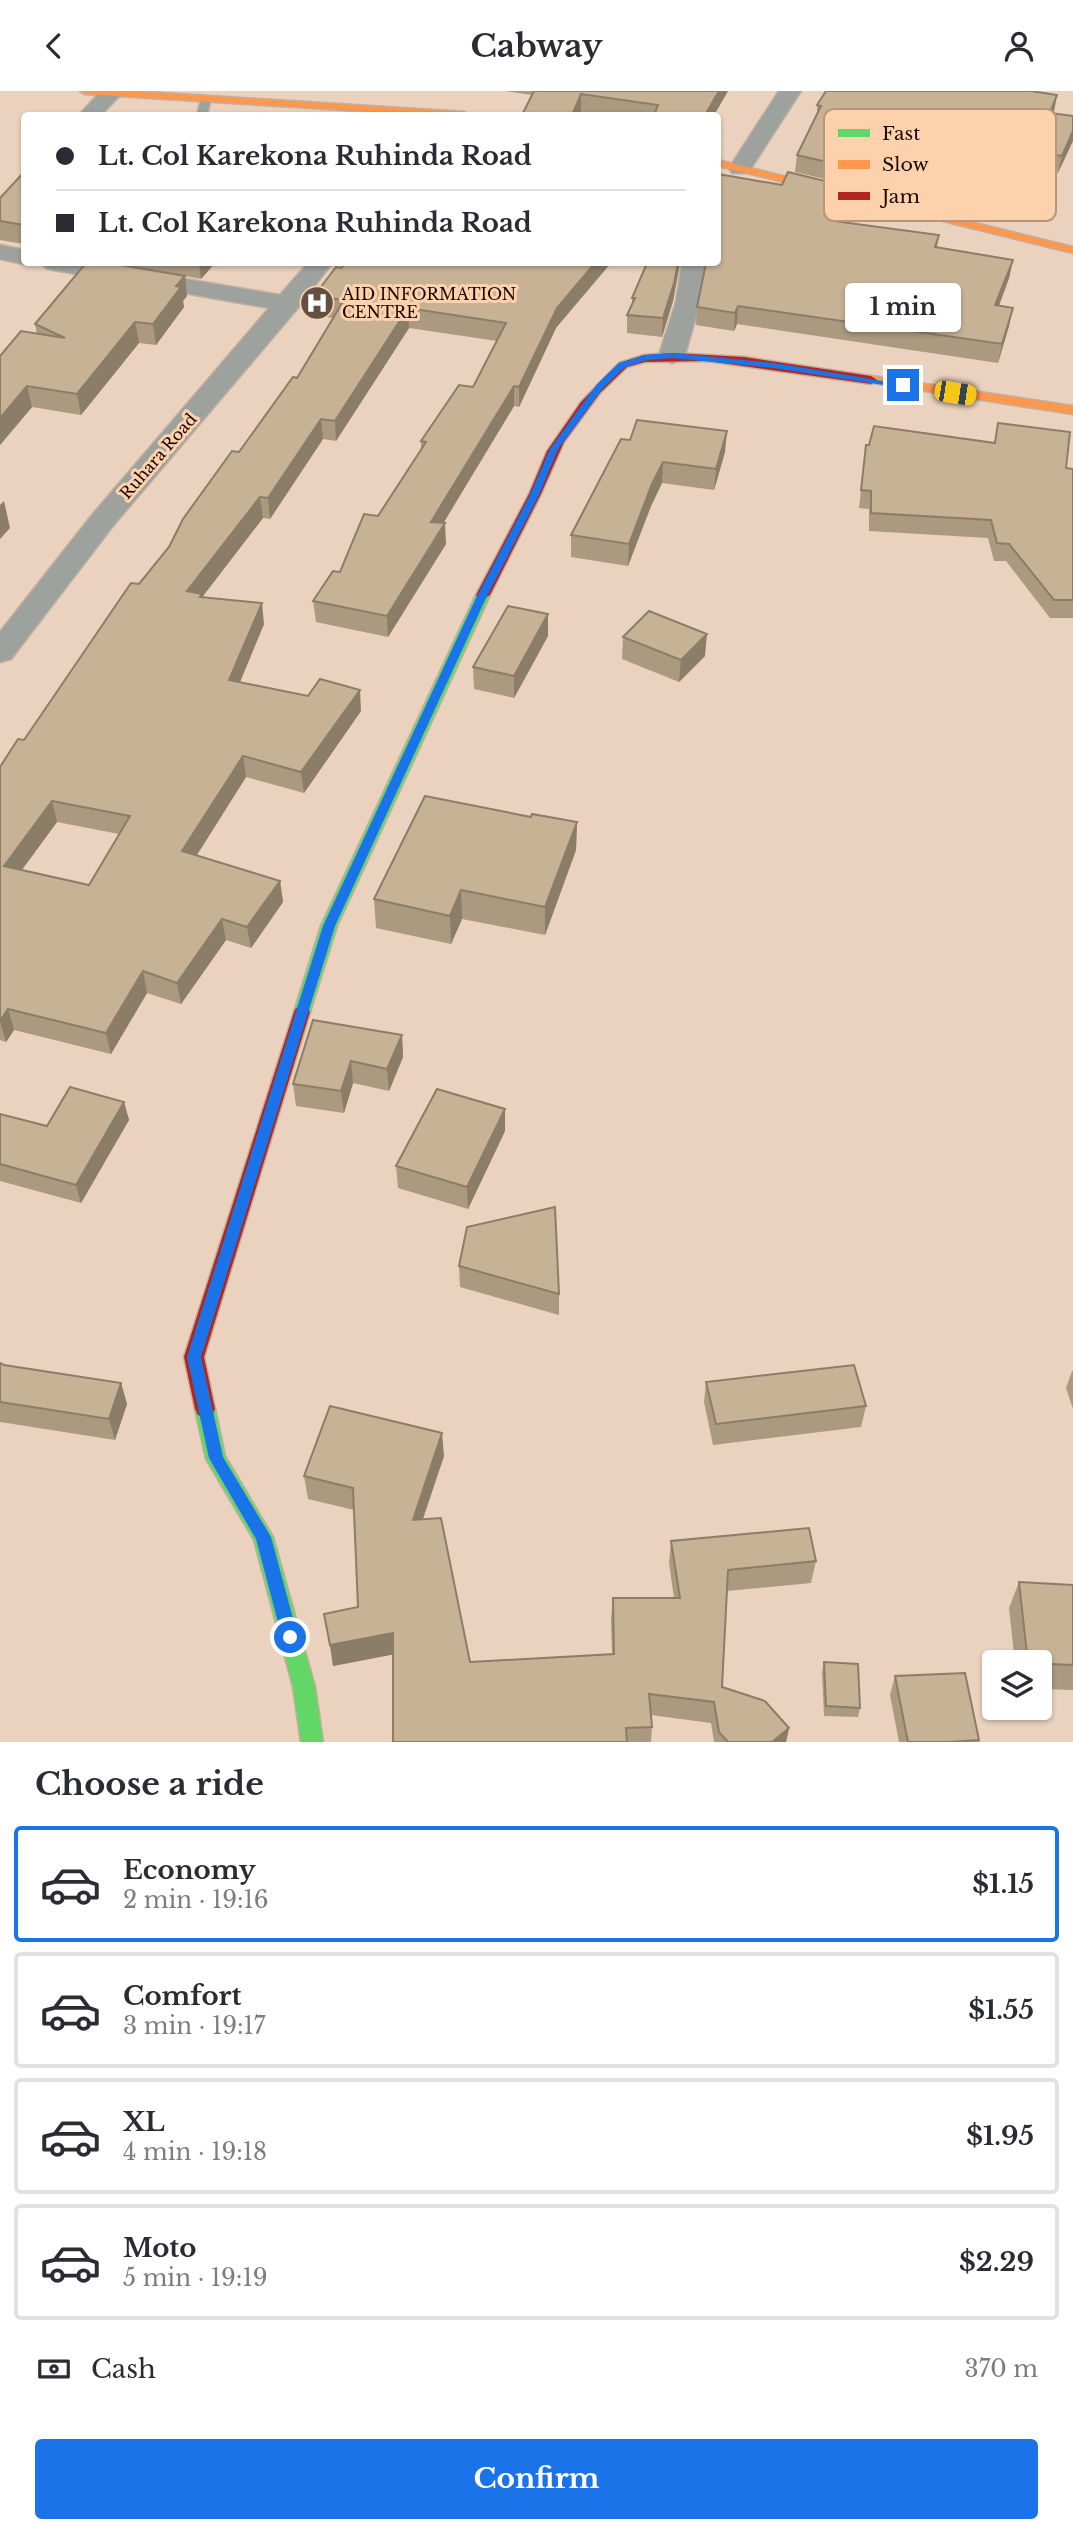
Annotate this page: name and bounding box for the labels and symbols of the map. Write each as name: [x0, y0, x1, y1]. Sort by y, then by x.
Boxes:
legend: [824, 109, 1056, 221]
text: Fast: [882, 122, 921, 145]
text: Slow: [882, 153, 929, 176]
text: Jam: [879, 185, 920, 208]
callout: 1 min: [845, 283, 961, 333]
hospital icon: AID INFORMATION CENTRE: [298, 284, 336, 322]
place label: AID INFORMATION CENTRE: [341, 284, 516, 322]
route end: [887, 369, 919, 401]
car: [933, 379, 978, 407]
street label: Ruhara Road: [115, 409, 201, 503]
route start: [274, 1621, 306, 1653]

